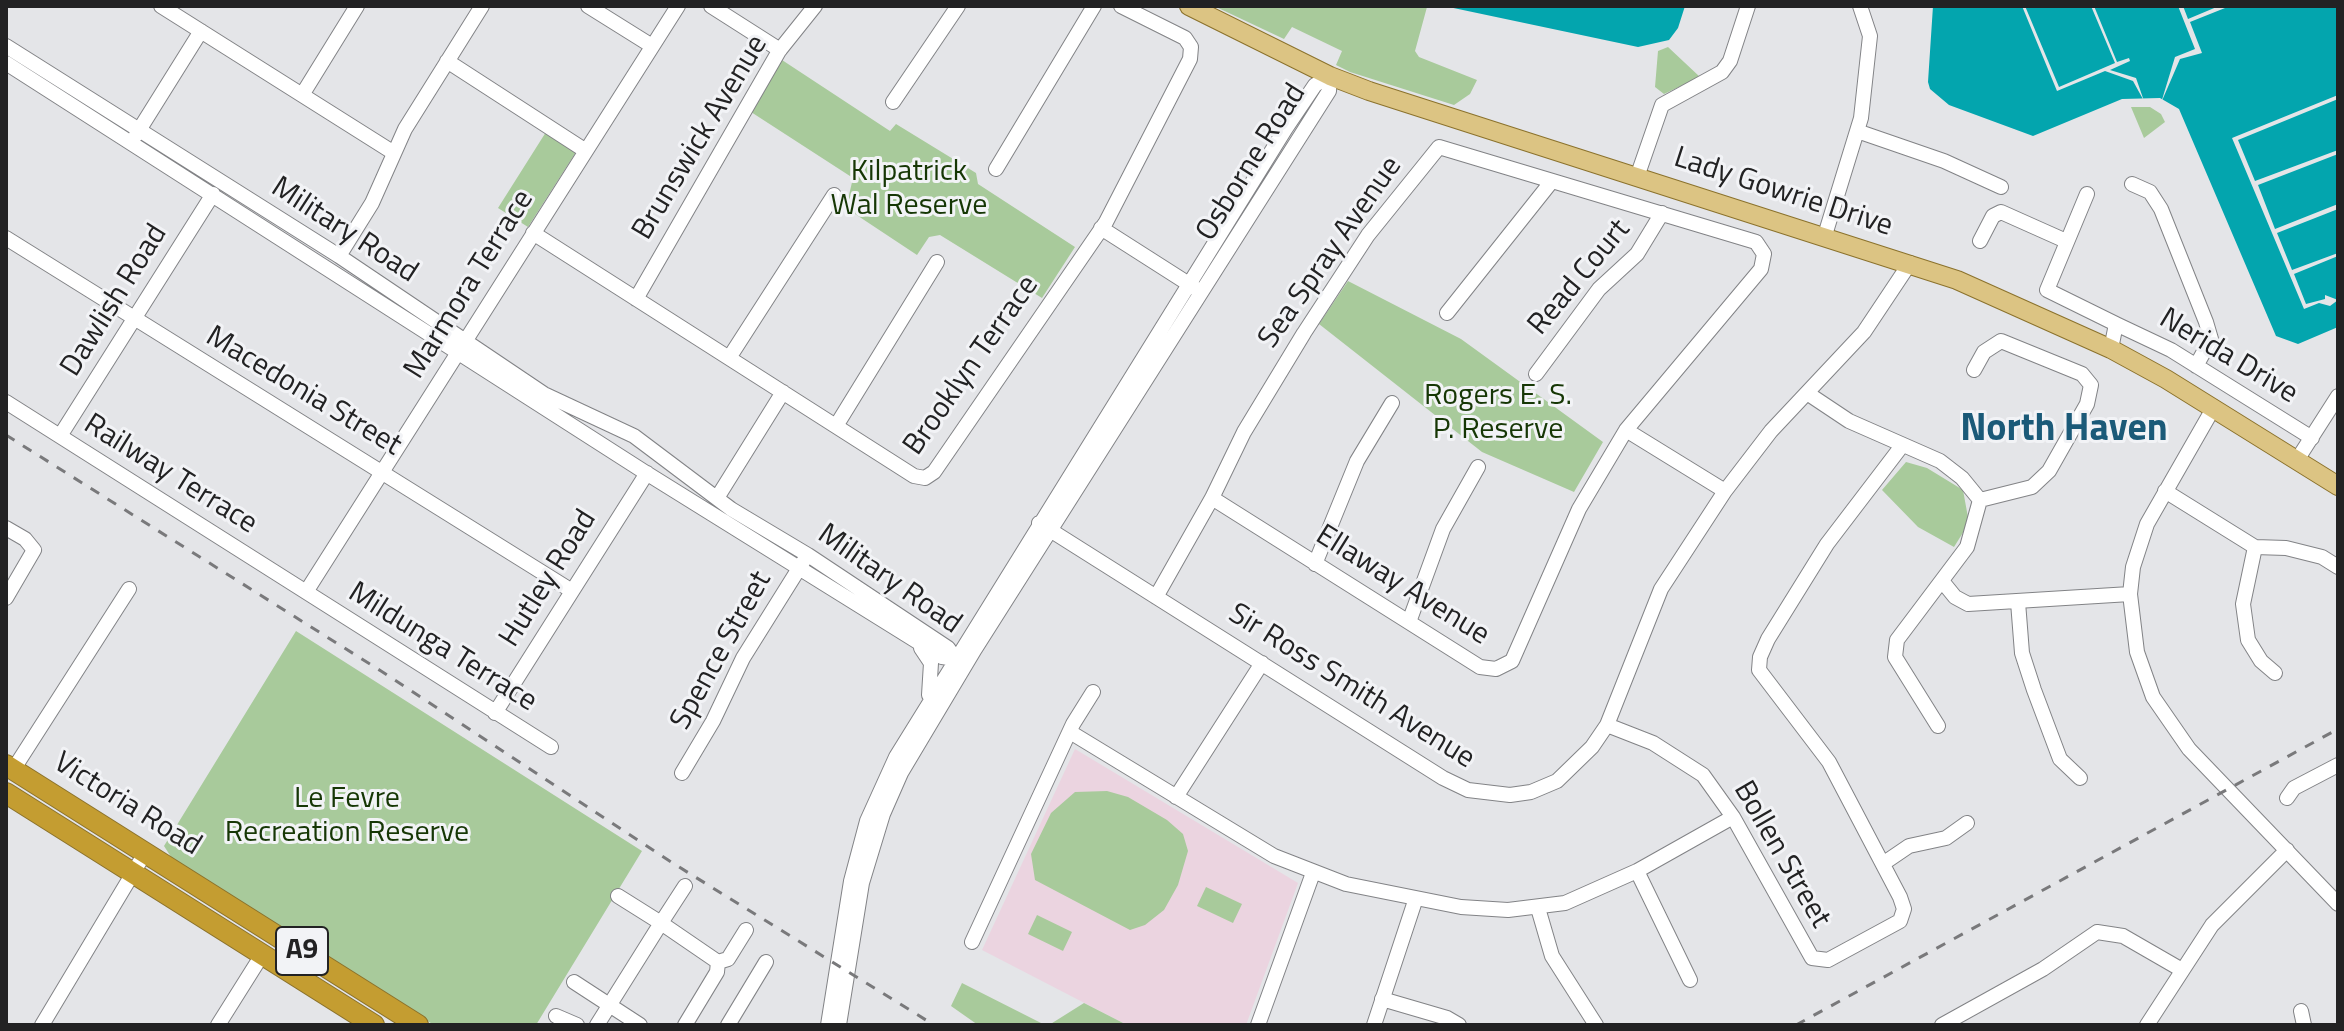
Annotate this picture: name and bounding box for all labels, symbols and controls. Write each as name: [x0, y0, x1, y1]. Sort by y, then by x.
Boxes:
street label: Brunswick Avenue: [626, 29, 776, 247]
street label: Osborne Road: [1189, 78, 1315, 248]
street label: Lady Gowrie Drive: [1669, 141, 1897, 245]
street label: Sea Spray Avenue: [1252, 150, 1410, 356]
park label: Kilpatrick Wal Reserve: [831, 155, 987, 226]
street label: Military Road: [264, 170, 424, 292]
street label: Marmora Terrace: [398, 184, 542, 386]
street label: Read Court: [1521, 213, 1639, 343]
street label: Dawlish Road: [54, 218, 176, 384]
street label: Brooklyn Terrace: [897, 269, 1047, 463]
street label: Nerida Drive: [2152, 302, 2304, 412]
street label: Macedonia Street: [199, 319, 407, 465]
park label: Rogers E. S. P. Reserve: [1424, 379, 1572, 450]
street label: Railway Terrace: [77, 407, 263, 543]
district label: North Haven: [1960, 408, 2168, 454]
street label: Hutley Road: [493, 504, 605, 654]
street label: Military Road: [810, 517, 968, 643]
street label: Ellaway Avenue: [1309, 518, 1495, 654]
street label: Spence Street: [664, 566, 780, 736]
street label: Mildunga Terrace: [341, 576, 543, 720]
street label: Sir Ross Smith Avenue: [1221, 597, 1481, 777]
street label: Victoria Road: [47, 745, 207, 865]
street label: Bollen Street: [1725, 775, 1837, 935]
park label: Le Fevre Recreation Reserve: [225, 782, 469, 852]
road number: A9: [276, 927, 328, 975]

